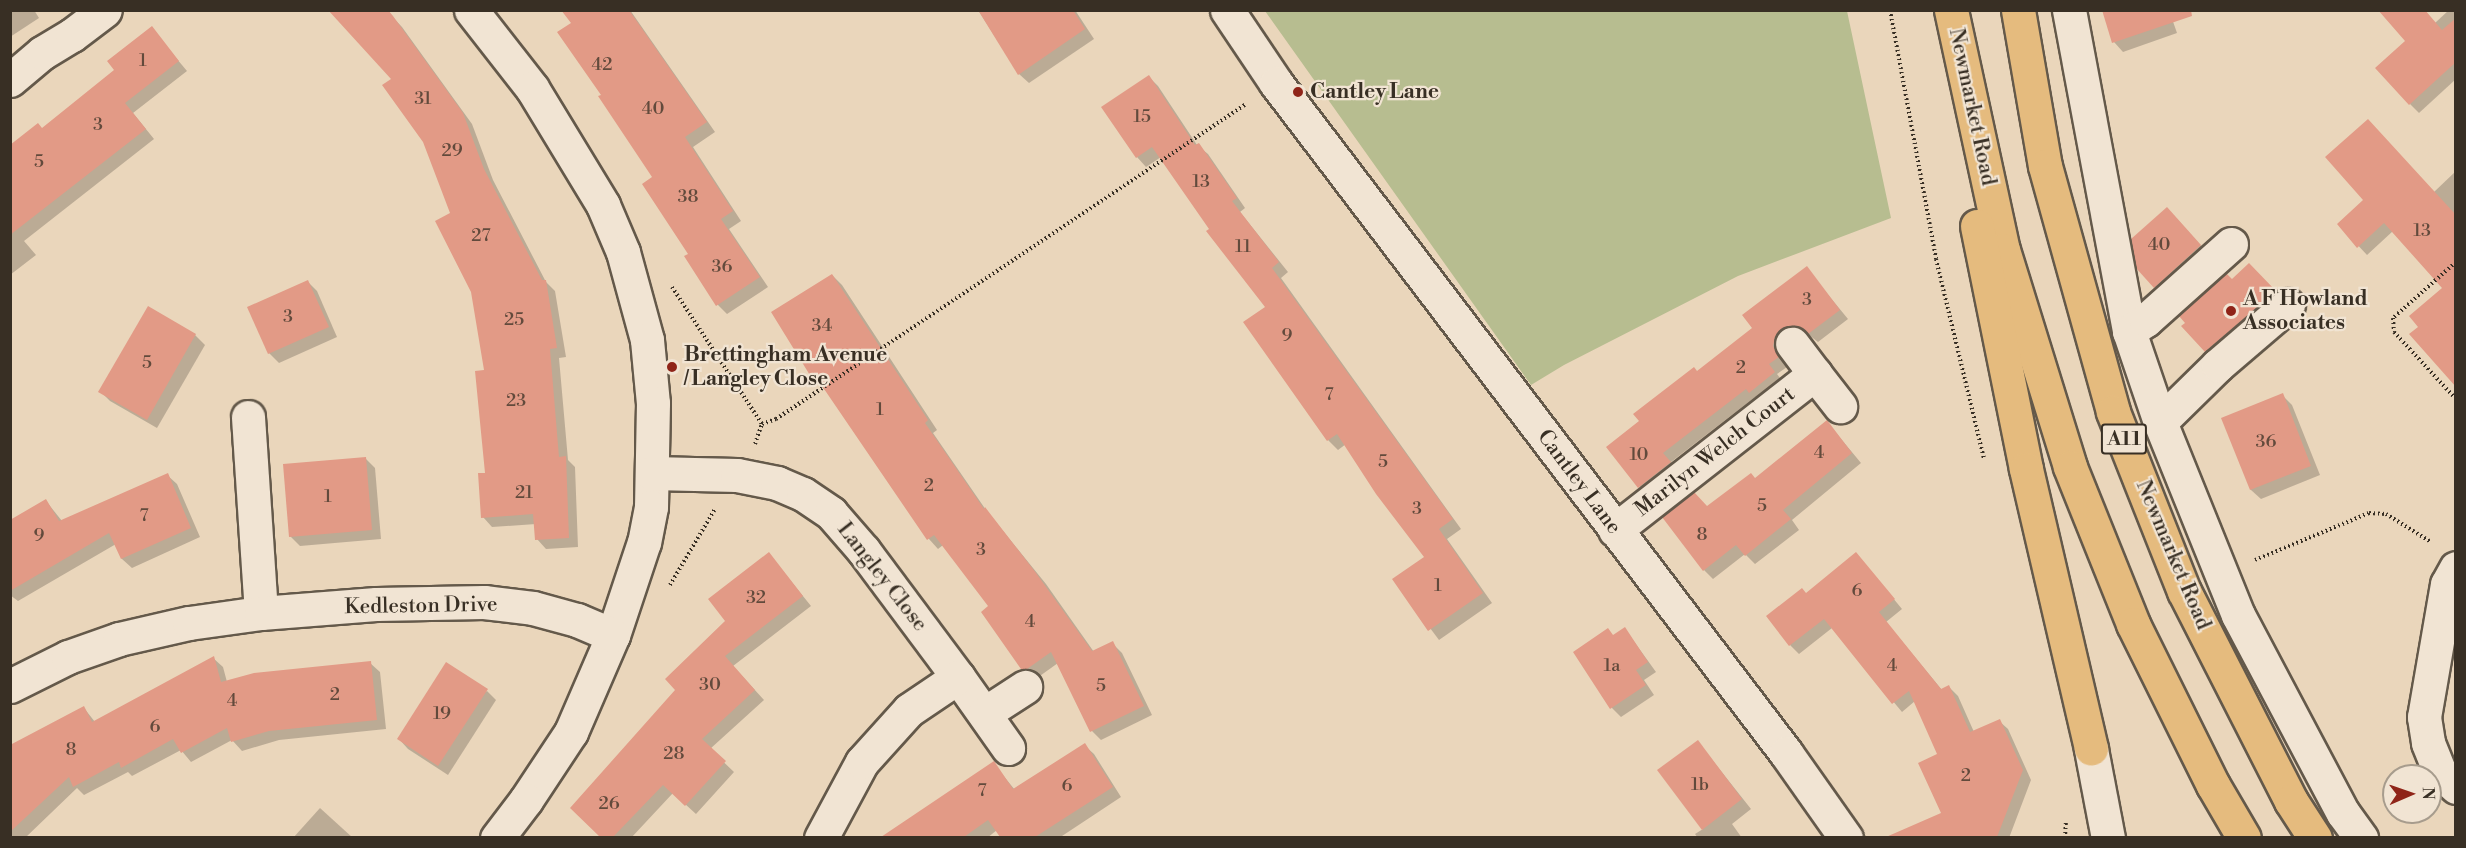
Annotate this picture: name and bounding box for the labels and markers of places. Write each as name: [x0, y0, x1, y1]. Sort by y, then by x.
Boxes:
place label: Cantley Lane: [1310, 79, 1439, 105]
marker: Cantley Lane: [1291, 85, 1305, 99]
place label: A F Howland Associates: [2243, 286, 2368, 336]
marker: A F Howland Associates: [2224, 304, 2238, 318]
place label: Brettingham Avenue / Langley Close: [684, 342, 887, 392]
marker: Brettingham Avenue / Langley Close: [665, 360, 679, 374]

